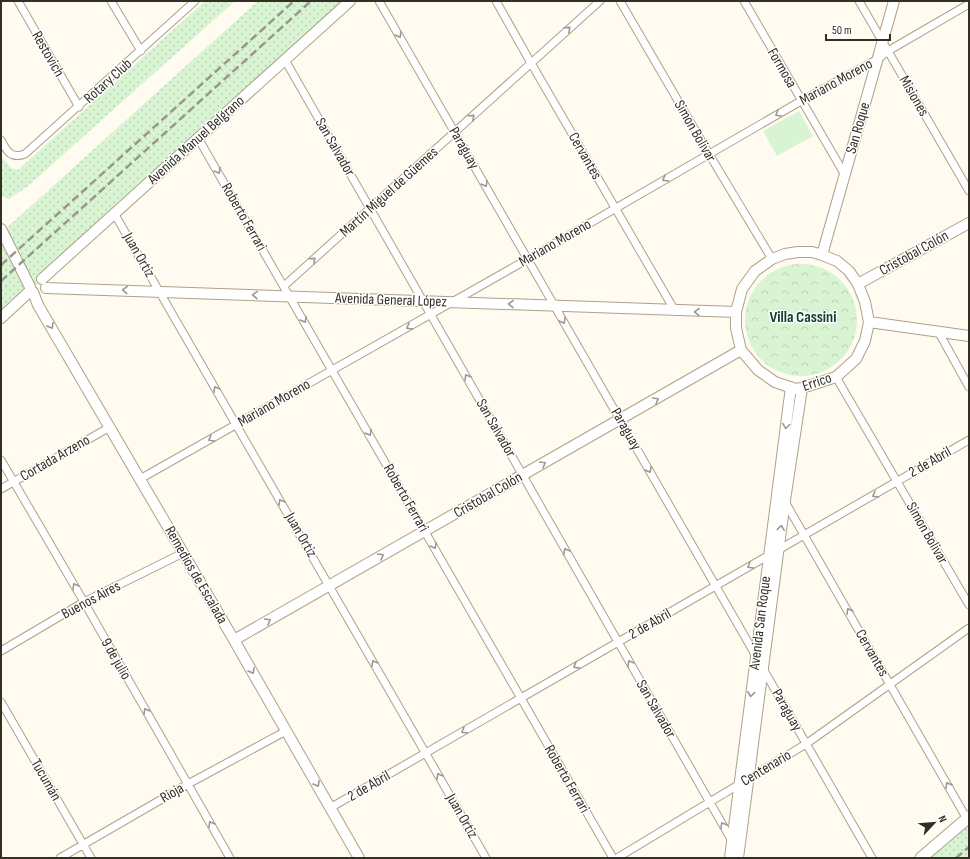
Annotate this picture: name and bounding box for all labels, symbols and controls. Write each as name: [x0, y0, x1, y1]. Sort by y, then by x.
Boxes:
scale bar: [826, 16, 890, 42]
text: 50 m: [832, 23, 852, 38]
one-way arrow: [564, 27, 571, 34]
street label: Restovich: [27, 28, 69, 80]
one-way arrow: [394, 31, 401, 38]
street label: Formosa: [763, 45, 801, 92]
street label: Rotary Club: [80, 54, 136, 108]
street label: Mariano Moreno: [796, 54, 876, 110]
street label: Misiones: [895, 72, 933, 120]
street label: Avenida Manuel Belgrano: [143, 91, 248, 189]
street label: Simon Bolivar: [670, 97, 721, 166]
street label: San Roque: [842, 100, 874, 156]
one-way arrow: [775, 110, 782, 117]
street label: San Salvador: [311, 114, 360, 180]
one-way arrow: [467, 114, 475, 122]
street label: Paraguay: [444, 124, 484, 173]
street label: Cervantes: [564, 129, 606, 183]
street label: Martín Miguel de Güemes: [336, 143, 442, 241]
one-way arrow: [213, 167, 220, 175]
one-way arrow: [662, 175, 669, 182]
street label: Roberto Ferrari: [217, 180, 271, 255]
one-way arrow: [480, 180, 487, 187]
street label: Mariano Moreno: [515, 215, 595, 271]
street label: Cristobal Colón: [876, 226, 952, 280]
street label: Juan Ortiz: [118, 228, 160, 281]
one-way arrow: [308, 257, 316, 264]
one-way arrow: [122, 286, 128, 295]
street label: Avenida General López: [334, 289, 448, 311]
one-way arrow: [252, 291, 258, 299]
one-way arrow: [508, 300, 514, 308]
one-way arrow: [694, 307, 700, 316]
district label: Villa Cassini: [770, 308, 836, 327]
one-way arrow: [299, 316, 306, 324]
one-way arrow: [559, 317, 566, 324]
one-way arrow: [47, 322, 54, 329]
one-way arrow: [406, 322, 413, 329]
street label: Errico: [800, 368, 834, 396]
one-way arrow: [464, 374, 471, 381]
street label: Mariano Moreno: [234, 375, 314, 431]
one-way arrow: [214, 386, 221, 393]
street label: San Salvador: [472, 395, 521, 461]
one-way arrow: [652, 397, 659, 404]
street label: Paraguay: [606, 405, 646, 454]
one-way arrow: [781, 423, 790, 429]
one-way arrow: [364, 429, 371, 436]
street label: Cortada Arzeno: [17, 430, 93, 486]
one-way arrow: [208, 435, 215, 442]
street label: 2 de Abril: [905, 442, 955, 482]
street label: Roberto Ferrari: [379, 461, 433, 536]
one-way arrow: [539, 462, 546, 469]
one-way arrow: [645, 466, 652, 473]
street label: Cristobal Colón: [450, 468, 526, 522]
one-way arrow: [871, 490, 879, 497]
one-way arrow: [279, 499, 286, 506]
street label: Simon Bolivar: [902, 499, 953, 568]
street label: Juan Ortiz: [280, 508, 322, 561]
street label: Remedios de Escalada: [160, 523, 232, 628]
one-way arrow: [777, 525, 786, 531]
one-way arrow: [429, 542, 436, 549]
one-way arrow: [563, 547, 570, 555]
one-way arrow: [377, 553, 384, 560]
one-way arrow: [747, 562, 754, 569]
street label: Avenida San Roque: [745, 575, 775, 672]
street label: Buenos Aires: [58, 577, 124, 623]
one-way arrow: [72, 583, 79, 590]
street label: 2 de Abril: [625, 604, 675, 644]
one-way arrow: [846, 608, 853, 615]
one-way arrow: [264, 618, 271, 625]
street label: Cervantes: [851, 626, 893, 680]
street label: 9 de julio: [97, 635, 135, 683]
one-way arrow: [372, 660, 379, 667]
one-way arrow: [628, 660, 635, 668]
one-way arrow: [573, 662, 581, 669]
one-way arrow: [248, 667, 255, 674]
street label: San Salvador: [632, 676, 681, 742]
street label: Paraguay: [767, 686, 807, 735]
one-way arrow: [747, 691, 756, 697]
one-way arrow: [144, 708, 151, 715]
one-way arrow: [461, 727, 468, 734]
street label: Roberto Ferrari: [540, 742, 594, 817]
street label: Centenario: [737, 746, 795, 790]
street label: Tucumán: [26, 756, 66, 804]
street label: 2 de Abril: [344, 766, 394, 806]
one-way arrow: [437, 773, 444, 780]
street label: Rioja: [157, 779, 188, 807]
one-way arrow: [312, 780, 319, 787]
one-way arrow: [946, 782, 953, 789]
street label: Juan Ortiz: [441, 789, 483, 842]
north arrow: [914, 803, 954, 843]
text: N: [935, 813, 950, 824]
one-way arrow: [208, 821, 215, 828]
one-way arrow: [720, 822, 727, 829]

